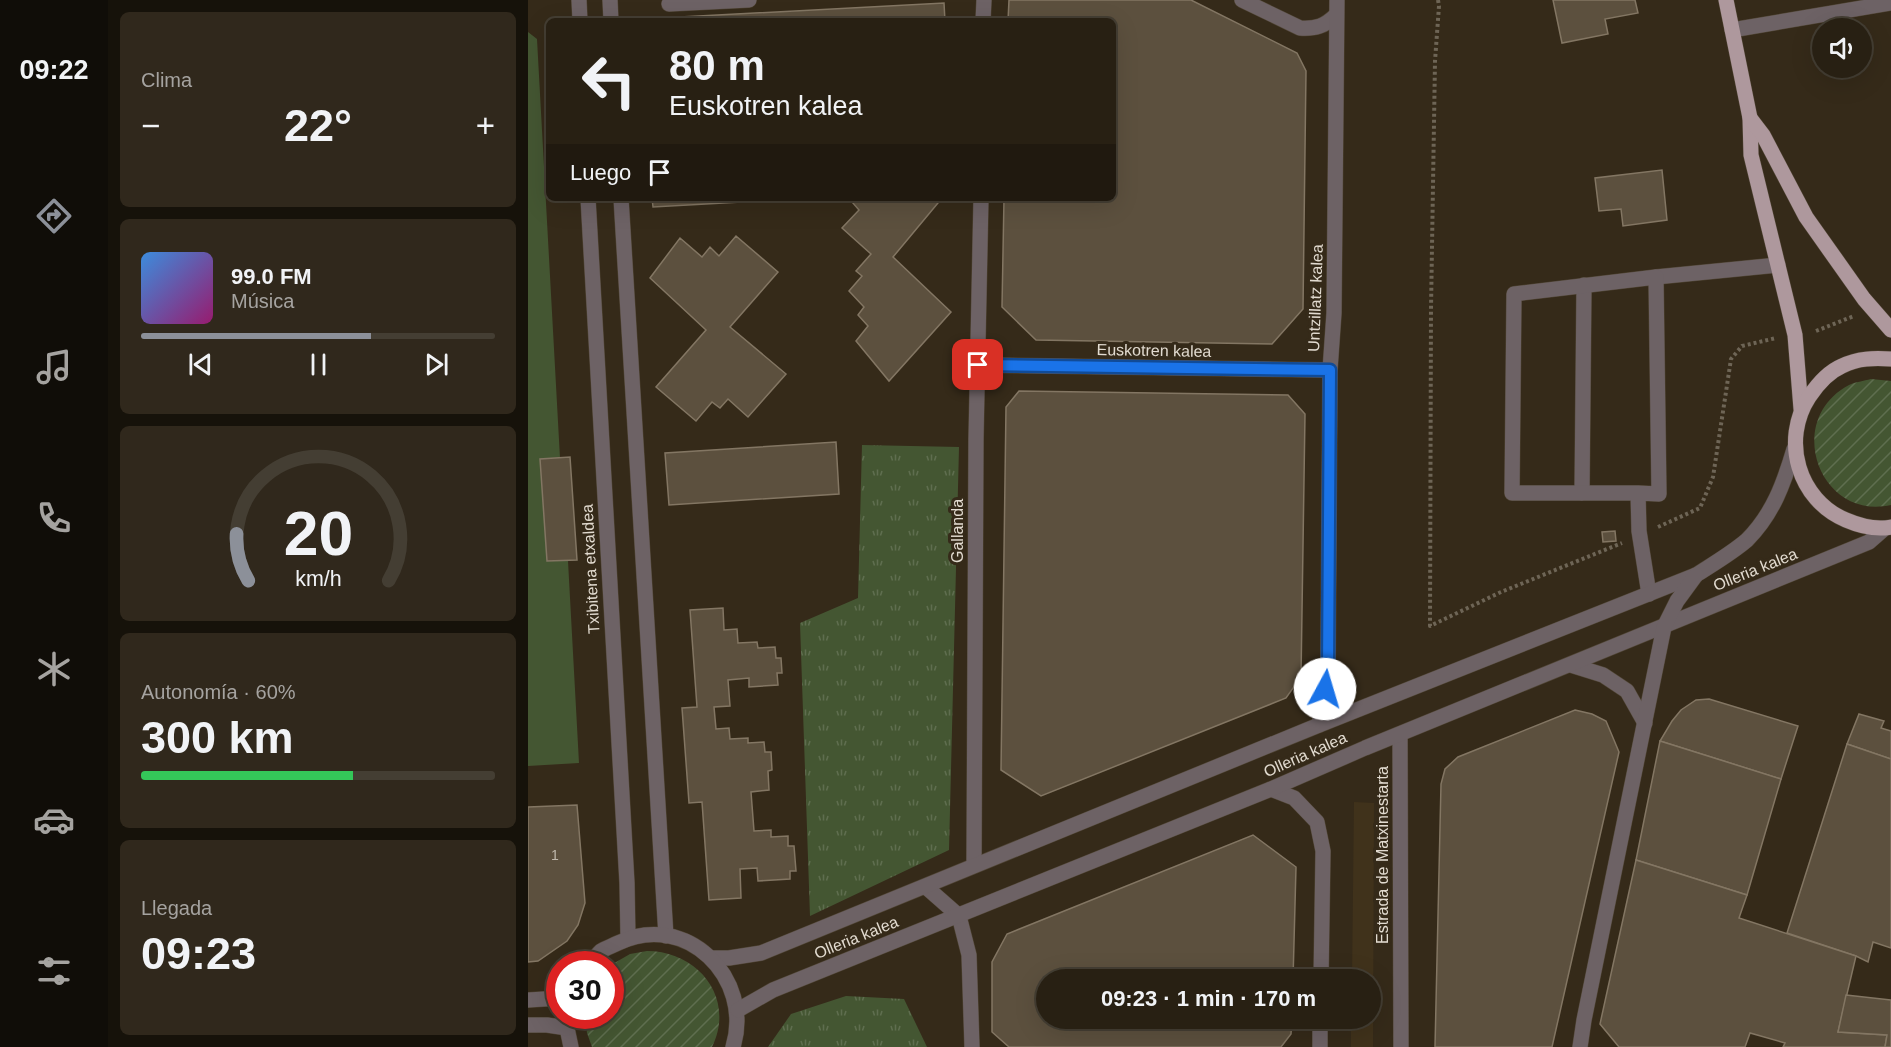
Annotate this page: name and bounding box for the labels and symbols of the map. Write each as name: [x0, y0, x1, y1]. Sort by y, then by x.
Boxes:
street label: Untzillatz kalea: [1305, 244, 1326, 352]
pin: [952, 339, 1003, 390]
street label: Euskotren kalea: [1096, 341, 1212, 360]
street label: Gallanda: [949, 499, 966, 563]
street label: Txibitena etxaldea: [579, 504, 602, 634]
street label: Olleria kalea: [1711, 545, 1800, 594]
position arrow: [1293, 657, 1357, 721]
street label: Olleria kalea: [1261, 729, 1349, 780]
street label: Estrada de Matxinestarta: [1374, 766, 1391, 944]
house number: 1: [551, 847, 559, 863]
street label: Olleria kalea: [812, 913, 901, 962]
speed limit sign: 30: [546, 951, 624, 1029]

